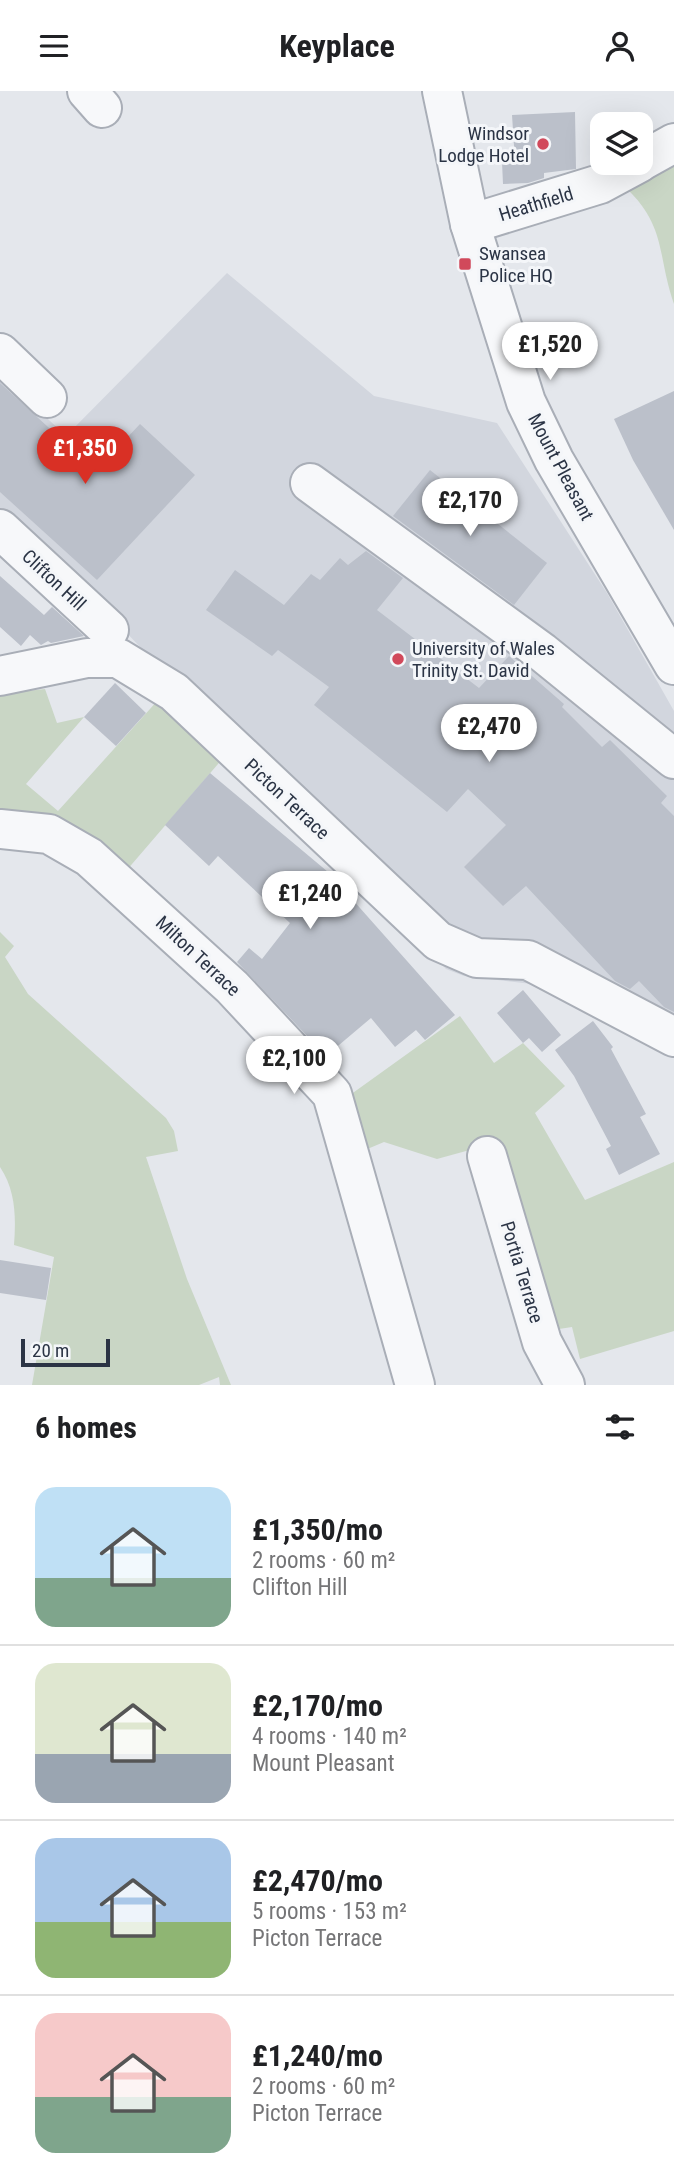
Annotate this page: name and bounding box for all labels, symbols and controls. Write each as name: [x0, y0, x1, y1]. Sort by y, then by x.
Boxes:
icon: menu: [35, 27, 73, 65]
text: Keyplace: [279, 27, 395, 65]
icon: person: [601, 27, 639, 65]
map controls: [590, 112, 653, 175]
button: layers: [590, 112, 653, 175]
place label: Windsor Lodge Hotel: [438, 122, 529, 167]
marker: Windsor Lodge Hotel: [535, 136, 551, 152]
street label: Heathfield: [496, 182, 576, 226]
place label: Swansea Police HQ: [479, 242, 553, 287]
marker: Swansea Police HQ: [457, 256, 473, 272]
pin: £1,520: [493, 323, 607, 382]
text: £1,520: [518, 331, 582, 358]
street label: Mount Pleasant: [523, 410, 599, 524]
pin: £1,350: [28, 427, 142, 486]
text: £1,350: [53, 435, 117, 462]
pin: £2,170: [413, 479, 527, 538]
text: £2,170: [438, 487, 502, 514]
street label: Clifton Hill: [17, 545, 91, 615]
place label: University of Wales Trinity St. David: [412, 637, 555, 682]
marker: University of Wales Trinity St. David: [390, 651, 406, 667]
pin: £2,470: [432, 705, 546, 764]
text: £2,470: [457, 713, 521, 740]
street label: Picton Terrace: [240, 754, 334, 844]
pin: £1,240: [253, 871, 367, 931]
text: £1,240: [278, 880, 342, 907]
street label: Milton Terrace: [151, 911, 245, 1001]
pin: £2,100: [237, 1037, 351, 1096]
text: £2,100: [262, 1045, 326, 1072]
street label: Portia Terrace: [496, 1218, 548, 1326]
scale bar: [21, 1336, 110, 1368]
text: 20 m: [32, 1339, 69, 1362]
icon: filters: [601, 1408, 639, 1446]
text: 6 homes: [35, 1410, 137, 1445]
text: £1,350/mo: [252, 1512, 383, 1547]
icon: home: [91, 1515, 175, 1599]
text: 2 rooms · 60 m²: [252, 1547, 395, 1574]
text: Clifton Hill: [252, 1574, 348, 1601]
text: £2,170/mo: [252, 1688, 383, 1723]
icon: home: [91, 1691, 175, 1775]
text: 4 rooms · 140 m²: [252, 1723, 407, 1750]
text: Mount Pleasant: [252, 1750, 395, 1777]
text: £2,470/mo: [252, 1863, 383, 1898]
icon: home: [91, 1866, 175, 1950]
text: 5 rooms · 153 m²: [252, 1898, 407, 1925]
text: Picton Terrace: [252, 1925, 382, 1952]
text: £1,240/mo: [252, 2038, 383, 2073]
icon: home: [91, 2041, 175, 2125]
text: 2 rooms · 60 m²: [252, 2073, 395, 2100]
text: Picton Terrace: [252, 2100, 382, 2127]

